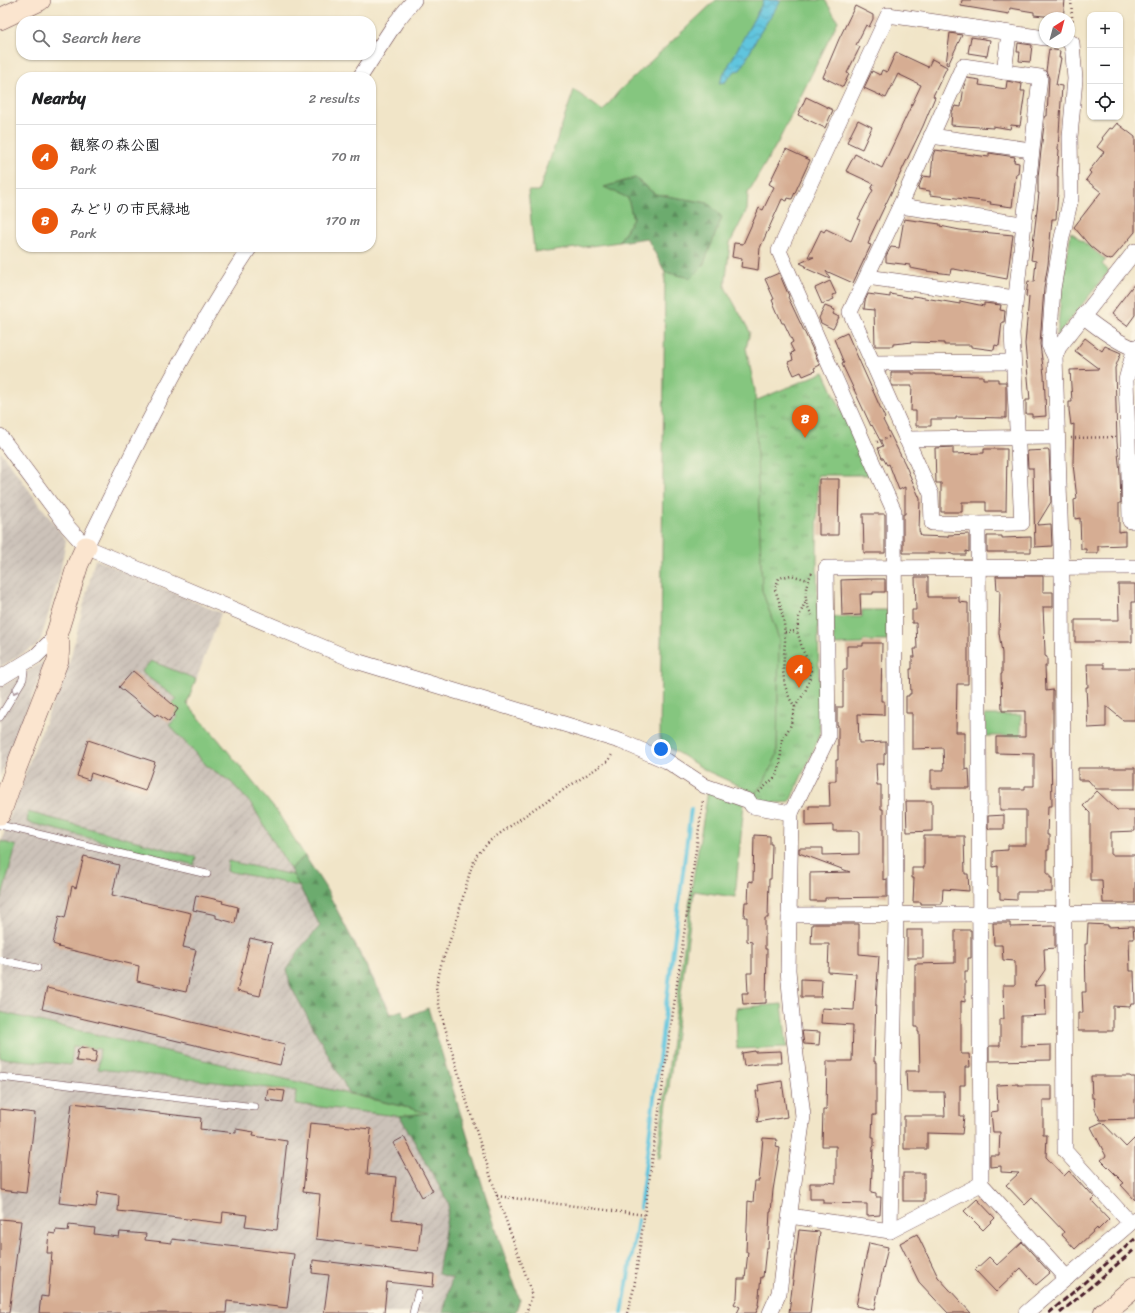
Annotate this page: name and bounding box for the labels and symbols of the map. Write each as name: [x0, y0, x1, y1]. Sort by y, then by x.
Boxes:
north arrow: [1039, 12, 1075, 48]
pin: B: [792, 405, 818, 438]
pin: A: [786, 655, 812, 688]
one-way arrow: [13, 687, 20, 694]
your location: [651, 739, 671, 759]

